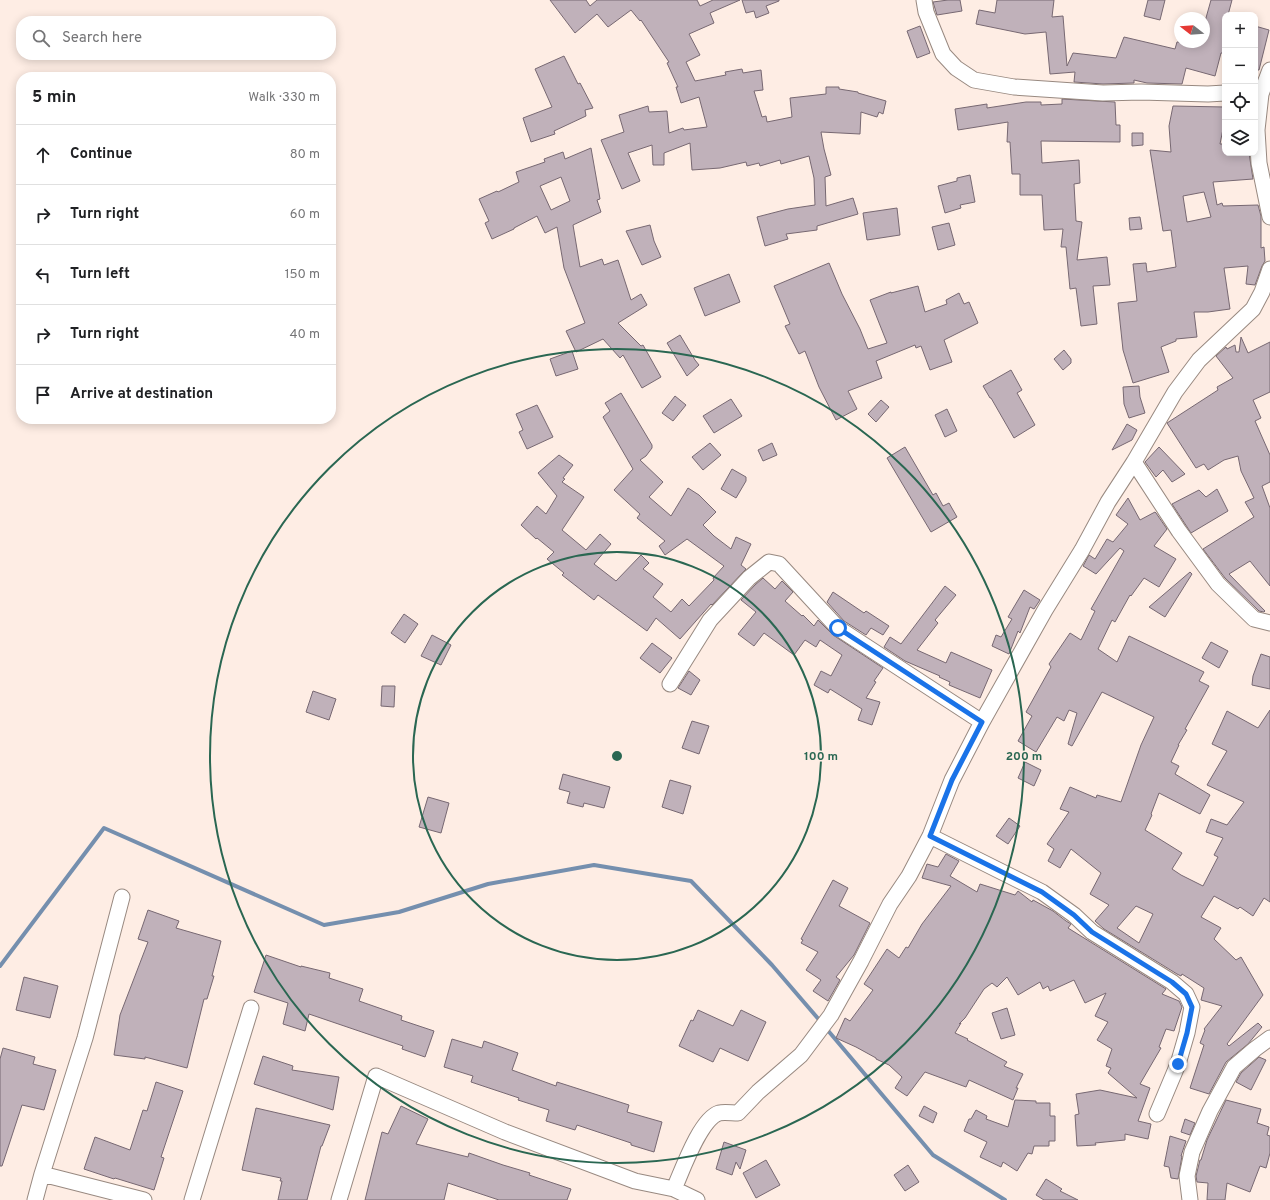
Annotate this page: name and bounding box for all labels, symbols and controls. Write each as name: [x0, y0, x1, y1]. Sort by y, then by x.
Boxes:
north arrow: [1174, 12, 1210, 48]
map controls: [1222, 12, 1258, 156]
button: +: [1222, 12, 1258, 48]
search box: [16, 16, 336, 60]
icon: search: [30, 27, 52, 49]
text: Search here: [62, 29, 142, 48]
button: −: [1222, 48, 1258, 84]
button: locate: [1222, 84, 1258, 120]
text: 5 min: [32, 87, 76, 109]
text: Walk · 330 m: [248, 90, 320, 106]
button: layers: [1222, 120, 1258, 156]
icon: ahead: [32, 144, 54, 166]
text: Continue: [70, 145, 132, 164]
text: 80 m: [290, 147, 320, 163]
icon: right: [32, 204, 54, 226]
text: Turn right: [70, 205, 139, 224]
text: 60 m: [290, 207, 320, 223]
icon: left: [32, 264, 54, 286]
text: Turn left: [70, 265, 130, 284]
text: 150 m: [285, 267, 320, 283]
icon: right: [32, 324, 54, 346]
text: Turn right: [70, 325, 139, 344]
text: 40 m: [290, 327, 320, 343]
icon: arrive: [32, 384, 54, 406]
text: Arrive at destination: [70, 385, 213, 404]
route start: [829, 619, 847, 637]
centre of rings: [610, 749, 624, 763]
text: 100 m: [804, 749, 838, 765]
text: 200 m: [1006, 749, 1042, 765]
route end: [1169, 1055, 1187, 1073]

